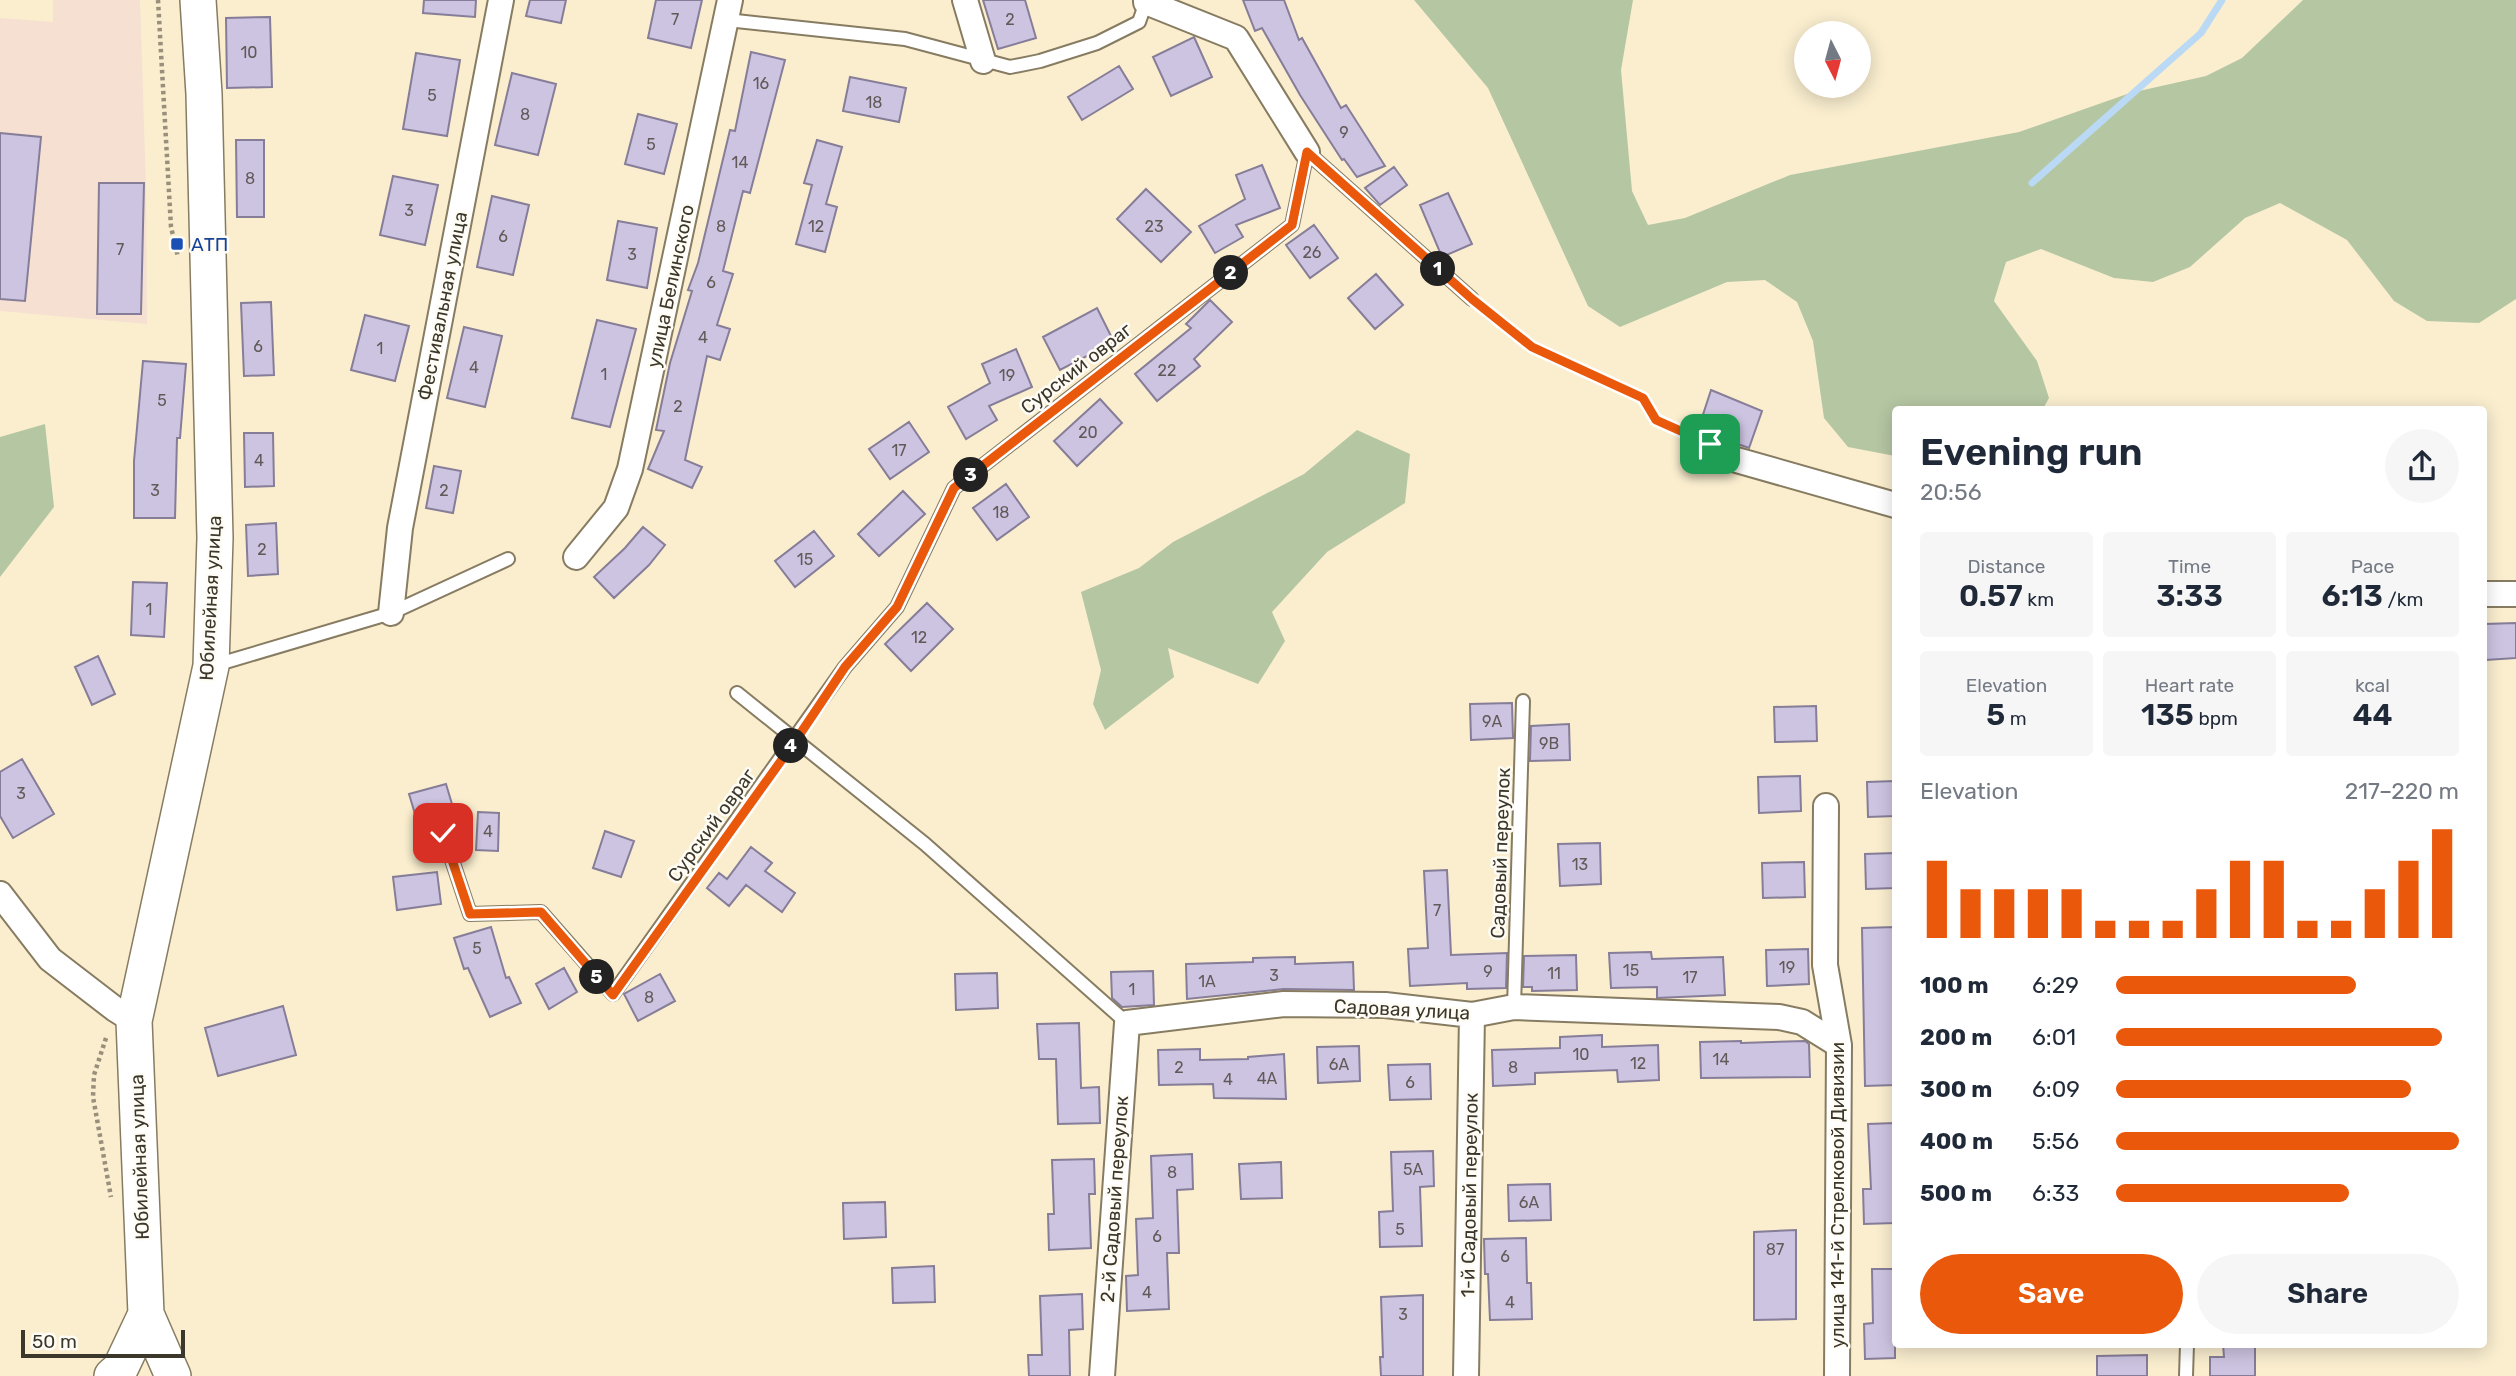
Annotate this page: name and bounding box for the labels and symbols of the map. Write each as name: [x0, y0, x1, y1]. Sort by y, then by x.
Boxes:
house number: 7: [671, 10, 679, 29]
house number: 2: [1005, 10, 1015, 29]
north arrow: [1794, 21, 1871, 98]
house number: 10: [240, 43, 258, 62]
house number: 16: [753, 74, 770, 93]
house number: 5: [427, 86, 437, 105]
house number: 18: [865, 93, 883, 112]
house number: 8: [520, 105, 530, 124]
house number: 9: [1339, 123, 1349, 142]
house number: 5: [646, 135, 656, 154]
house number: 14: [732, 153, 748, 172]
house number: 8: [245, 169, 255, 188]
house number: 3: [404, 201, 414, 220]
street label: улица Белинского: [642, 202, 699, 370]
street label: Фестивальная улица: [413, 210, 472, 403]
house number: 8: [716, 217, 726, 236]
house number: 12: [808, 217, 824, 236]
house number: 23: [1144, 217, 1164, 236]
house number: 6: [498, 227, 508, 246]
place label: АТП: [191, 233, 228, 256]
marker: АТП: [169, 236, 185, 252]
house number: 7: [116, 240, 124, 259]
house number: 26: [1302, 243, 1322, 262]
house number: 3: [627, 245, 637, 264]
pin: 1: [1420, 252, 1456, 286]
pin: 2: [1214, 256, 1248, 290]
house number: 6: [706, 273, 716, 292]
street label: Сурский овраг: [1016, 318, 1136, 419]
house number: 4: [698, 328, 708, 347]
house number: 6: [253, 337, 263, 356]
house number: 1: [377, 339, 383, 358]
house number: 4: [469, 358, 479, 377]
house number: 22: [1158, 361, 1176, 380]
house number: 1: [601, 365, 607, 384]
house number: 19: [999, 366, 1015, 385]
house number: 5: [157, 391, 167, 410]
house number: 2: [673, 397, 683, 416]
pin: [1680, 414, 1740, 474]
house number: 20: [1078, 423, 1098, 442]
house number: 17: [891, 441, 907, 460]
house number: 4: [254, 451, 264, 470]
pin: 3: [954, 458, 988, 492]
house number: 3: [150, 481, 160, 500]
house number: 2: [439, 481, 449, 500]
house number: 18: [992, 503, 1010, 522]
street label: Юбилейная улица: [195, 515, 226, 681]
house number: 2: [257, 540, 267, 559]
house number: 15: [797, 550, 813, 569]
house number: 1: [146, 600, 152, 619]
house number: 12: [911, 628, 927, 647]
house number: 9А: [1482, 712, 1502, 731]
pin: 4: [774, 728, 808, 764]
house number: 9В: [1539, 734, 1559, 753]
street label: Сурский овраг: [663, 764, 760, 886]
street label: Садовый переулок: [1486, 767, 1515, 939]
house number: 3: [16, 784, 26, 803]
pin: [413, 803, 473, 863]
house number: 4: [483, 822, 493, 841]
house number: 13: [1572, 855, 1588, 874]
house number: 7: [1433, 901, 1441, 920]
house number: 5: [472, 939, 482, 958]
house number: 19: [1779, 958, 1795, 977]
pin: 5: [580, 960, 614, 995]
house number: 15: [1623, 961, 1639, 980]
house number: 9: [1483, 962, 1493, 981]
house number: 11: [1547, 964, 1561, 983]
house number: 3: [1269, 966, 1279, 985]
house number: 17: [1682, 968, 1698, 987]
house number: 1А: [1198, 972, 1216, 991]
house number: 1: [1129, 980, 1135, 999]
house number: 8: [644, 988, 654, 1007]
street label: Садовая улица: [1333, 994, 1471, 1025]
street label: улица 141-й Стрелковой Дивизии: [1826, 1042, 1849, 1348]
house number: 10: [1572, 1045, 1590, 1064]
house number: 14: [1713, 1050, 1729, 1069]
house number: 12: [1630, 1054, 1646, 1073]
house number: 6А: [1329, 1055, 1349, 1074]
house number: 2: [1174, 1058, 1184, 1077]
house number: 8: [1508, 1058, 1518, 1077]
house number: 4А: [1257, 1069, 1278, 1088]
house number: 4: [1223, 1070, 1233, 1089]
house number: 6: [1405, 1073, 1415, 1092]
street label: Юбилейная улица: [125, 1074, 154, 1240]
street label: 1-й Садовый переулок: [1456, 1092, 1483, 1298]
street label: 2-й Садовый переулок: [1096, 1095, 1133, 1303]
house number: 5А: [1403, 1160, 1423, 1179]
house number: 8: [1167, 1163, 1177, 1182]
house number: 6А: [1519, 1193, 1539, 1212]
house number: 5: [1395, 1220, 1405, 1239]
house number: 6: [1152, 1227, 1162, 1246]
house number: 87: [1766, 1240, 1784, 1259]
house number: 6: [1500, 1247, 1510, 1266]
house number: 4: [1142, 1283, 1152, 1302]
house number: 4: [1505, 1293, 1515, 1312]
house number: 3: [1398, 1305, 1408, 1324]
scale bar: [21, 1327, 186, 1359]

